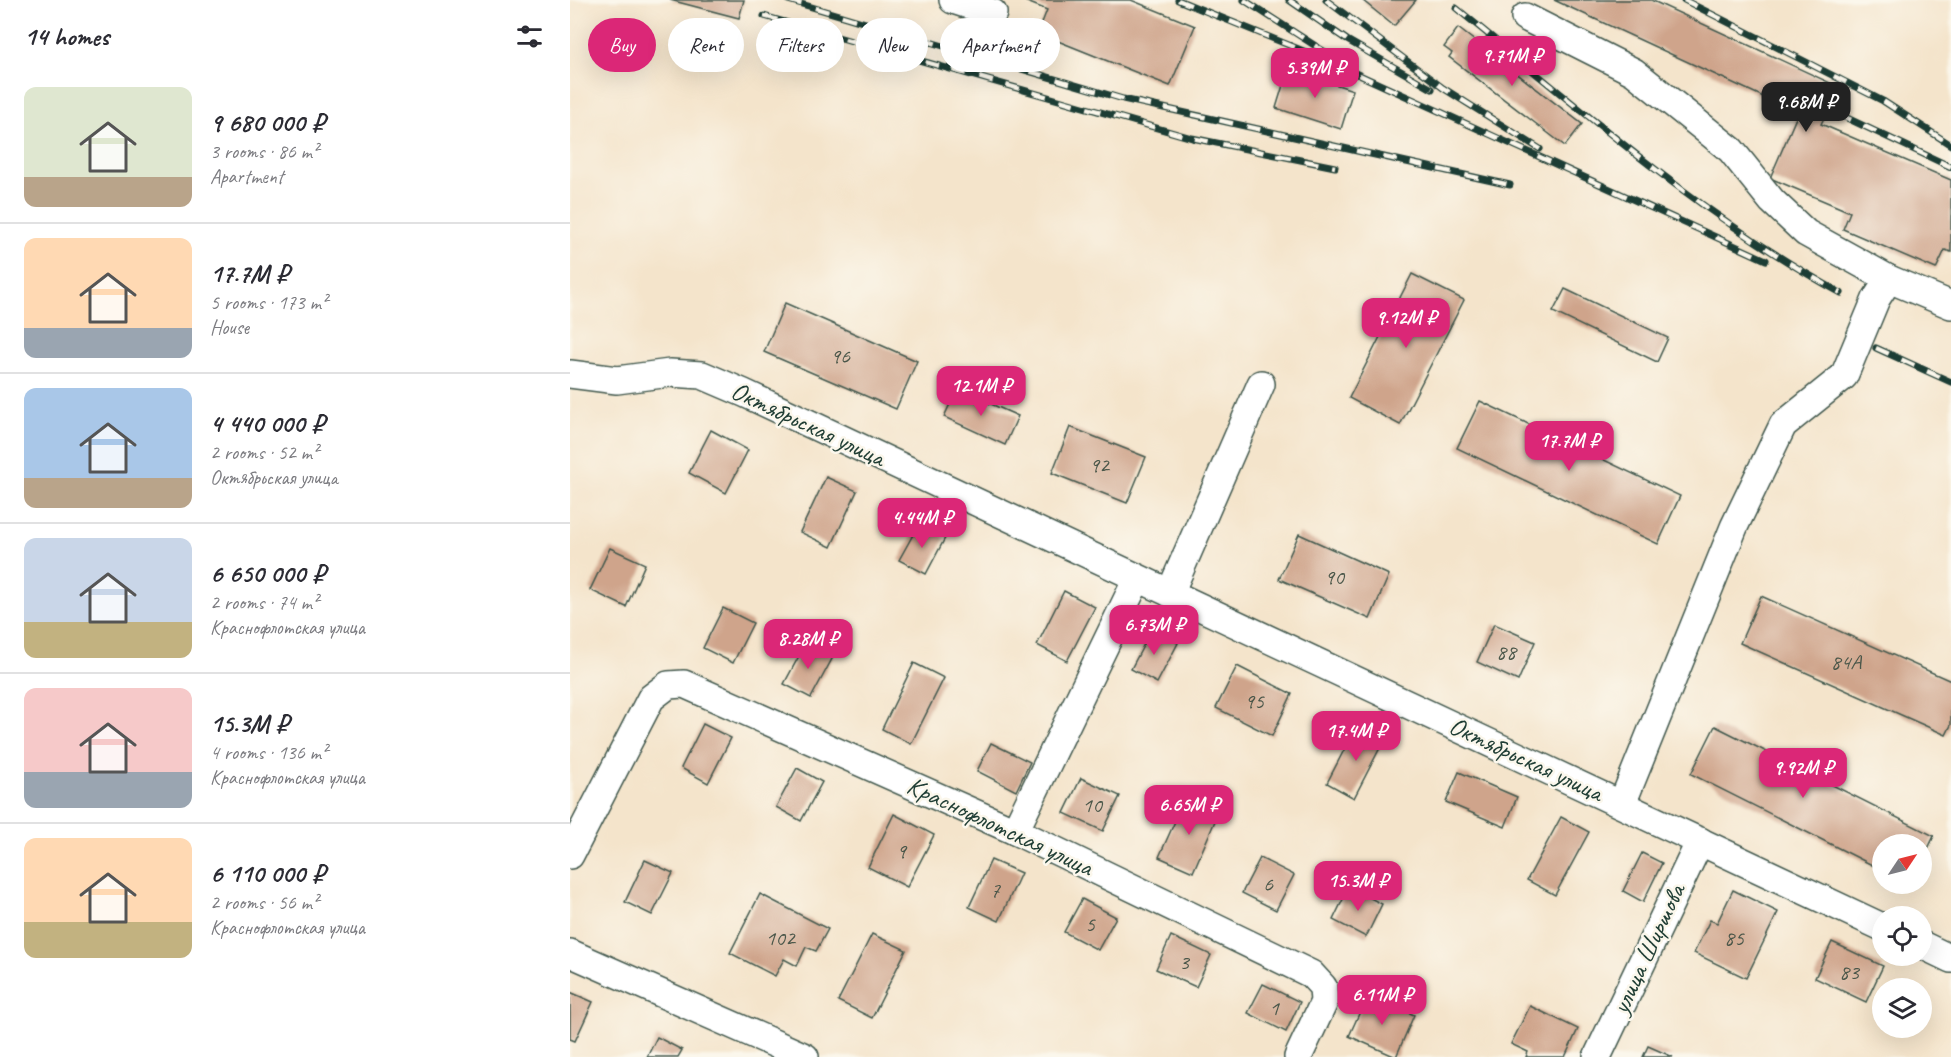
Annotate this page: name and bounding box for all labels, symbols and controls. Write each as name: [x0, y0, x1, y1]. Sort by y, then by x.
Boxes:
chip: Buy: [588, 18, 656, 72]
chip: Rent: [668, 18, 744, 72]
chip: Filters: [756, 18, 844, 72]
chip: New: [856, 18, 928, 72]
chip: Apartment: [940, 18, 1060, 72]
text: 14 homes: [24, 20, 109, 53]
icon: filters: [513, 20, 546, 53]
pin: 9.71M ₽: [1457, 36, 1567, 87]
text: 9.71M ₽: [1482, 43, 1542, 68]
pin: 5.39M ₽: [1260, 48, 1370, 99]
text: 5.39M ₽: [1285, 55, 1345, 80]
pin: 9.68M ₽: [1751, 82, 1861, 133]
text: 9.68M ₽: [1776, 89, 1836, 114]
text: 9 680 000 ₽: [210, 106, 324, 139]
icon: home: [72, 111, 144, 183]
text: 3 rooms · 86 m²: [210, 139, 318, 164]
text: Apartment: [210, 164, 283, 189]
text: 17.7M ₽: [210, 257, 289, 290]
icon: home: [72, 262, 144, 334]
text: 5 rooms · 173 m²: [210, 290, 327, 315]
pin: 9.12M ₽: [1351, 298, 1461, 349]
text: 9.12M ₽: [1376, 305, 1436, 330]
text: House: [210, 315, 249, 340]
house number: 96: [830, 342, 851, 370]
pin: 12.1M ₽: [926, 366, 1036, 417]
text: 12.1M ₽: [951, 373, 1011, 398]
street label: Октябрьская улица: [726, 374, 892, 475]
text: 4 440 000 ₽: [210, 407, 324, 440]
icon: home: [72, 412, 144, 484]
pin: 17.7M ₽: [1514, 421, 1624, 472]
text: 17.7M ₽: [1539, 428, 1599, 453]
text: 2 rooms · 52 m²: [210, 440, 318, 465]
house number: 92: [1089, 451, 1111, 479]
text: Октябрьская улица: [210, 465, 338, 490]
pin: 4.44M ₽: [867, 498, 977, 549]
text: 4.44M ₽: [892, 505, 952, 530]
text: 6 650 000 ₽: [210, 557, 325, 590]
icon: home: [72, 562, 144, 634]
house number: 90: [1324, 563, 1346, 591]
text: 2 rooms · 74 m²: [210, 590, 318, 615]
pin: 6.73M ₽: [1099, 605, 1209, 656]
text: 6.73M ₽: [1123, 612, 1185, 637]
text: Краснофлотская улица: [210, 615, 365, 640]
pin: 8.28M ₽: [753, 619, 863, 670]
text: 8.28M ₽: [778, 626, 838, 651]
house number: 88: [1496, 638, 1518, 666]
house number: 84А: [1831, 648, 1862, 676]
house number: 95: [1244, 687, 1265, 715]
text: 15.3M ₽: [210, 707, 289, 740]
street label: Октябрьская улица: [1444, 709, 1610, 810]
pin: 17.4M ₽: [1301, 711, 1411, 762]
icon: home: [72, 712, 144, 784]
text: 17.4M ₽: [1326, 718, 1386, 743]
text: 4 rooms · 136 m²: [210, 740, 327, 765]
pin: 9.92M ₽: [1748, 748, 1858, 799]
text: 9.92M ₽: [1773, 755, 1833, 780]
text: Краснофлотская улица: [210, 765, 365, 790]
street label: Краснофлотская улица: [902, 769, 1100, 884]
pin: 6.65M ₽: [1134, 785, 1244, 836]
house number: 10: [1082, 791, 1104, 819]
text: 6.65M ₽: [1158, 792, 1220, 817]
north arrow: [1872, 834, 1932, 894]
map controls: [1872, 834, 1932, 1038]
house number: 9: [896, 837, 908, 865]
text: 6 110 000 ₽: [210, 857, 325, 890]
pin: 15.3M ₽: [1303, 861, 1413, 912]
icon: home: [72, 862, 144, 934]
text: 15.3M ₽: [1328, 868, 1388, 893]
house number: 6: [1263, 870, 1274, 898]
house number: 7: [990, 876, 1001, 904]
street label: улица Ширшова: [1603, 877, 1693, 1021]
text: 2 rooms · 56 m²: [210, 890, 318, 915]
button: locate: [1872, 906, 1932, 966]
house number: 5: [1085, 910, 1096, 938]
text: Краснофлотская улица: [210, 915, 365, 940]
house number: 102: [765, 924, 797, 952]
house number: 85: [1724, 924, 1745, 952]
house number: 3: [1179, 948, 1191, 976]
house number: 83: [1839, 958, 1861, 986]
pin: 6.11M ₽: [1327, 975, 1437, 1026]
button: layers: [1872, 978, 1932, 1038]
text: 6.11M ₽: [1351, 982, 1413, 1007]
house number: 1: [1269, 994, 1280, 1022]

